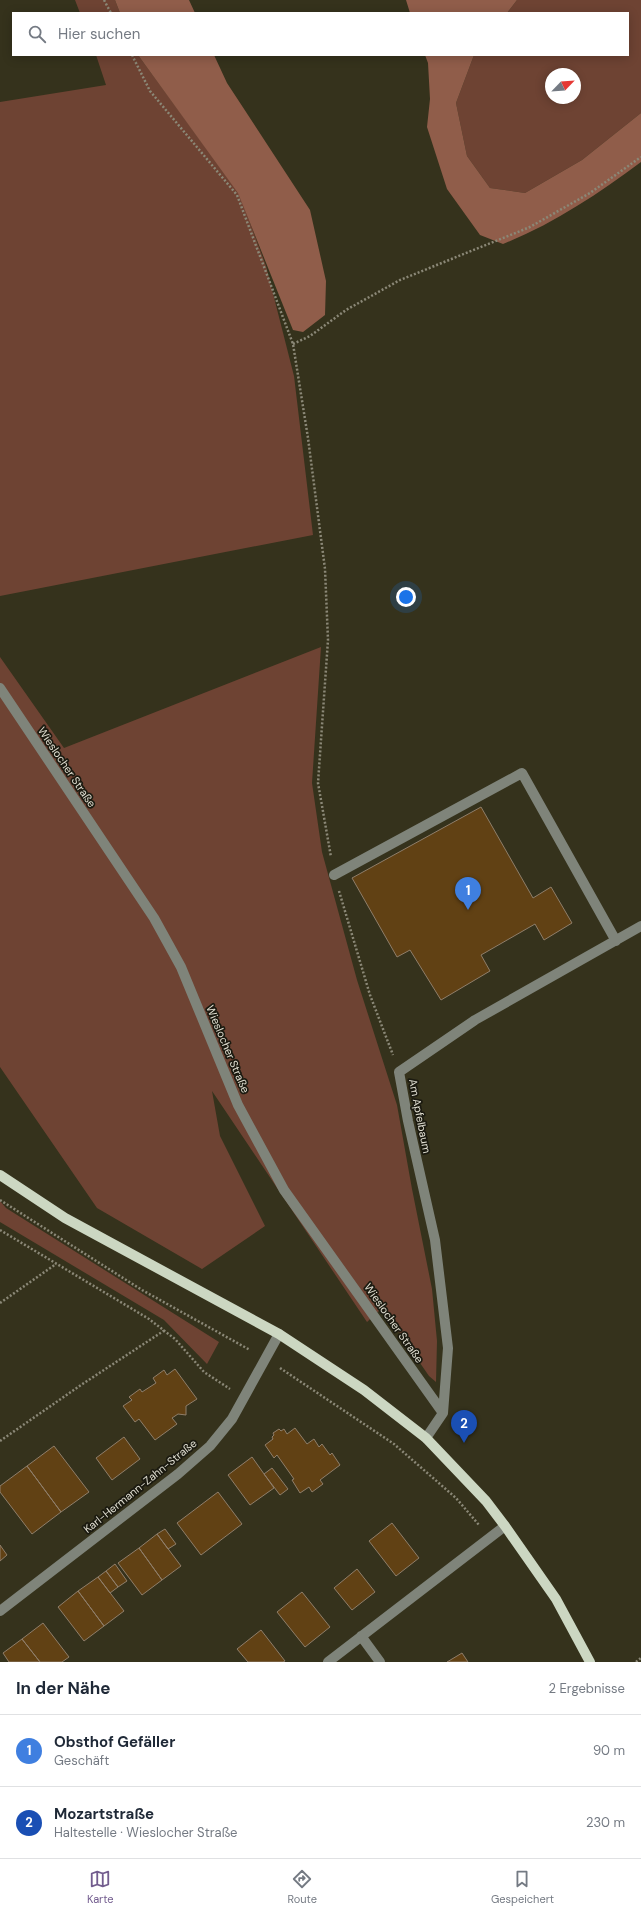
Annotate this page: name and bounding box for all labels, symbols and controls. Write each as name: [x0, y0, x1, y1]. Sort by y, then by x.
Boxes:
search box: [12, 12, 629, 56]
icon: search: [26, 23, 48, 45]
text: Hier suchen: [58, 24, 140, 44]
north arrow: [545, 68, 581, 104]
your location: [396, 587, 416, 607]
street label: Wieslocher Straße: [35, 724, 99, 810]
pin: 1: [455, 877, 481, 910]
street label: Wieslocher Straße: [203, 1003, 253, 1095]
street label: Am Apfelbaum: [406, 1078, 434, 1155]
street label: Wieslocher Straße: [361, 1280, 427, 1366]
pin: 2: [451, 1410, 477, 1443]
street label: Karl-Hermann-Zahn-Straße: [81, 1436, 199, 1536]
text: In der Nähe: [16, 1677, 111, 1699]
text: 2 Ergebnisse: [549, 1680, 625, 1697]
text: Obsthof Gefäller: [54, 1732, 175, 1752]
text: 1: [27, 1742, 31, 1759]
text: 90 m: [593, 1742, 625, 1759]
text: Geschäft: [54, 1752, 109, 1769]
text: Mozartstraße: [54, 1804, 154, 1824]
text: 2: [25, 1814, 33, 1831]
text: 230 m: [586, 1814, 625, 1831]
text: Haltestelle · Wieslocher Straße: [54, 1824, 237, 1841]
tab: Karte: [87, 1868, 114, 1906]
tab: Route: [288, 1868, 317, 1906]
tab: Gespeichert: [491, 1868, 554, 1906]

